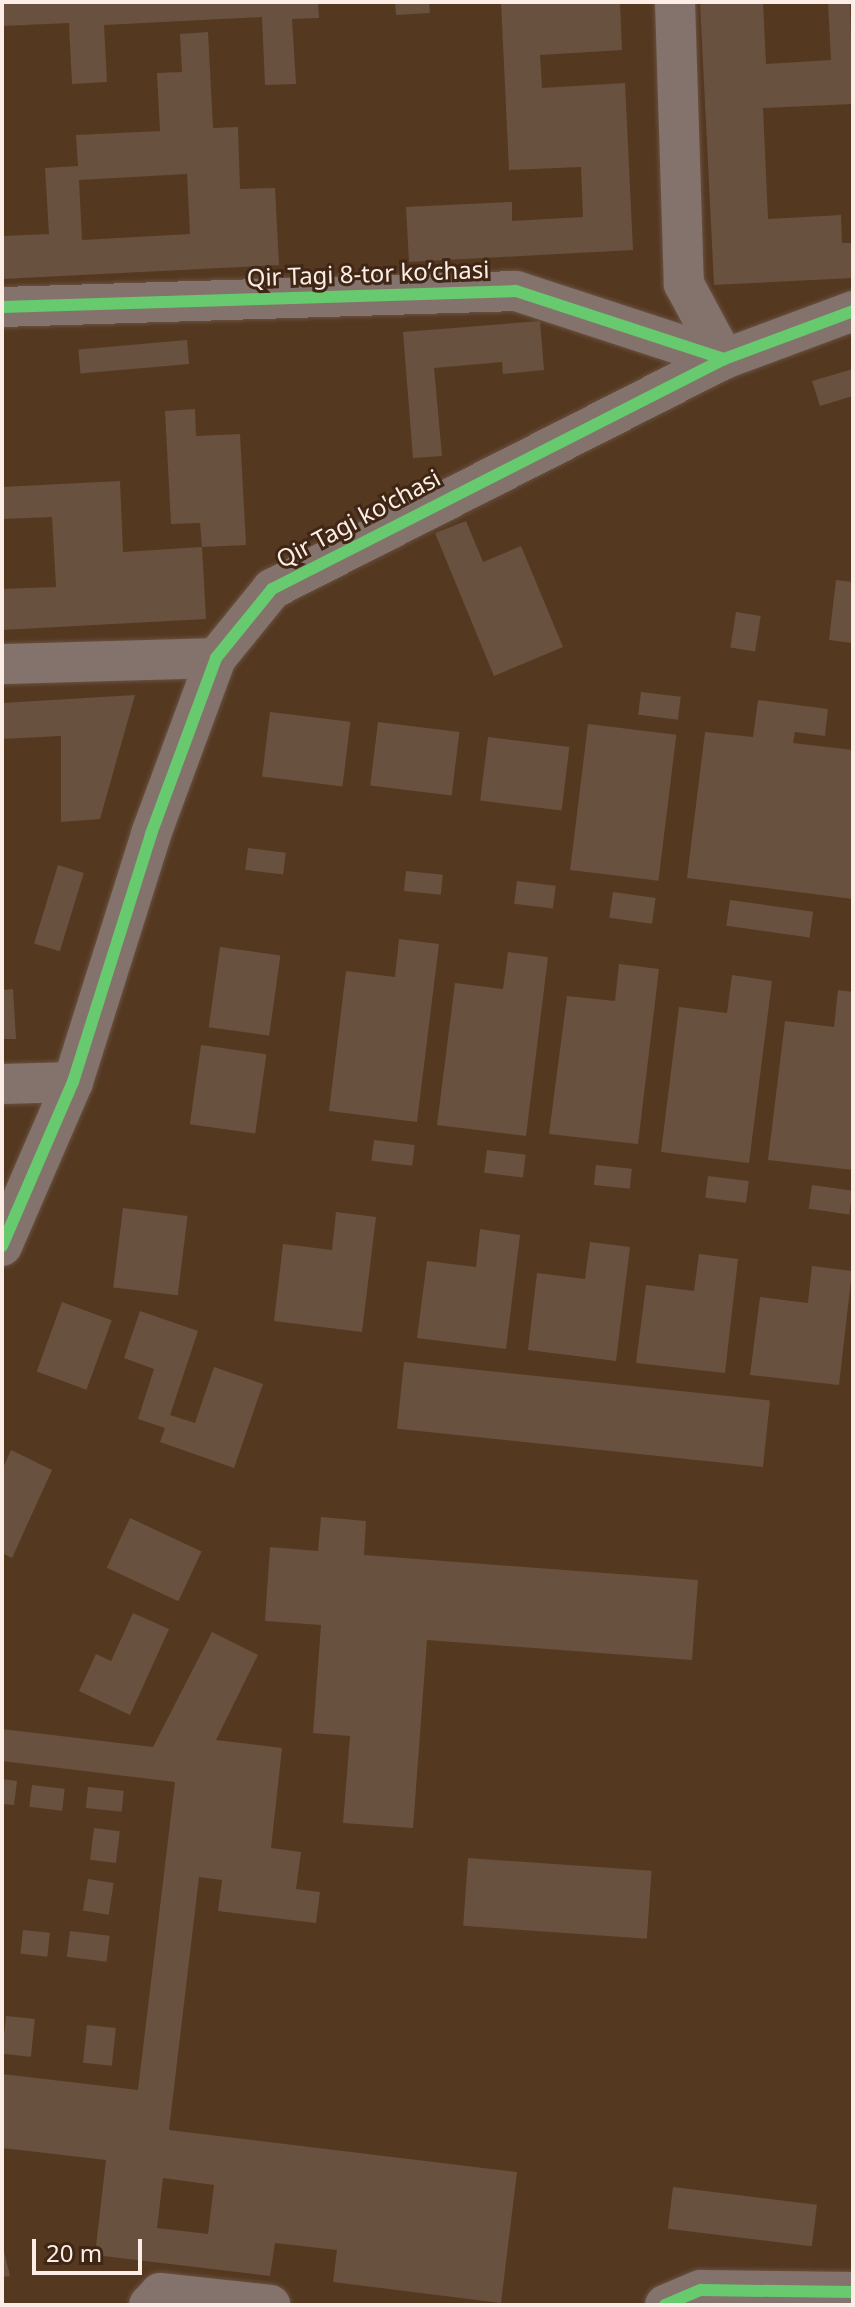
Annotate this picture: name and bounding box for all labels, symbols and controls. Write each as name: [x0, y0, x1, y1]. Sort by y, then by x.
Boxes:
street label: Qir Tagi 8-tor koʼchasi: [246, 254, 490, 292]
street label: Qir Tagi ko'chasi: [271, 463, 445, 573]
scale bar: [36, 2223, 146, 2273]
text: 20 m: [46, 2236, 102, 2269]

